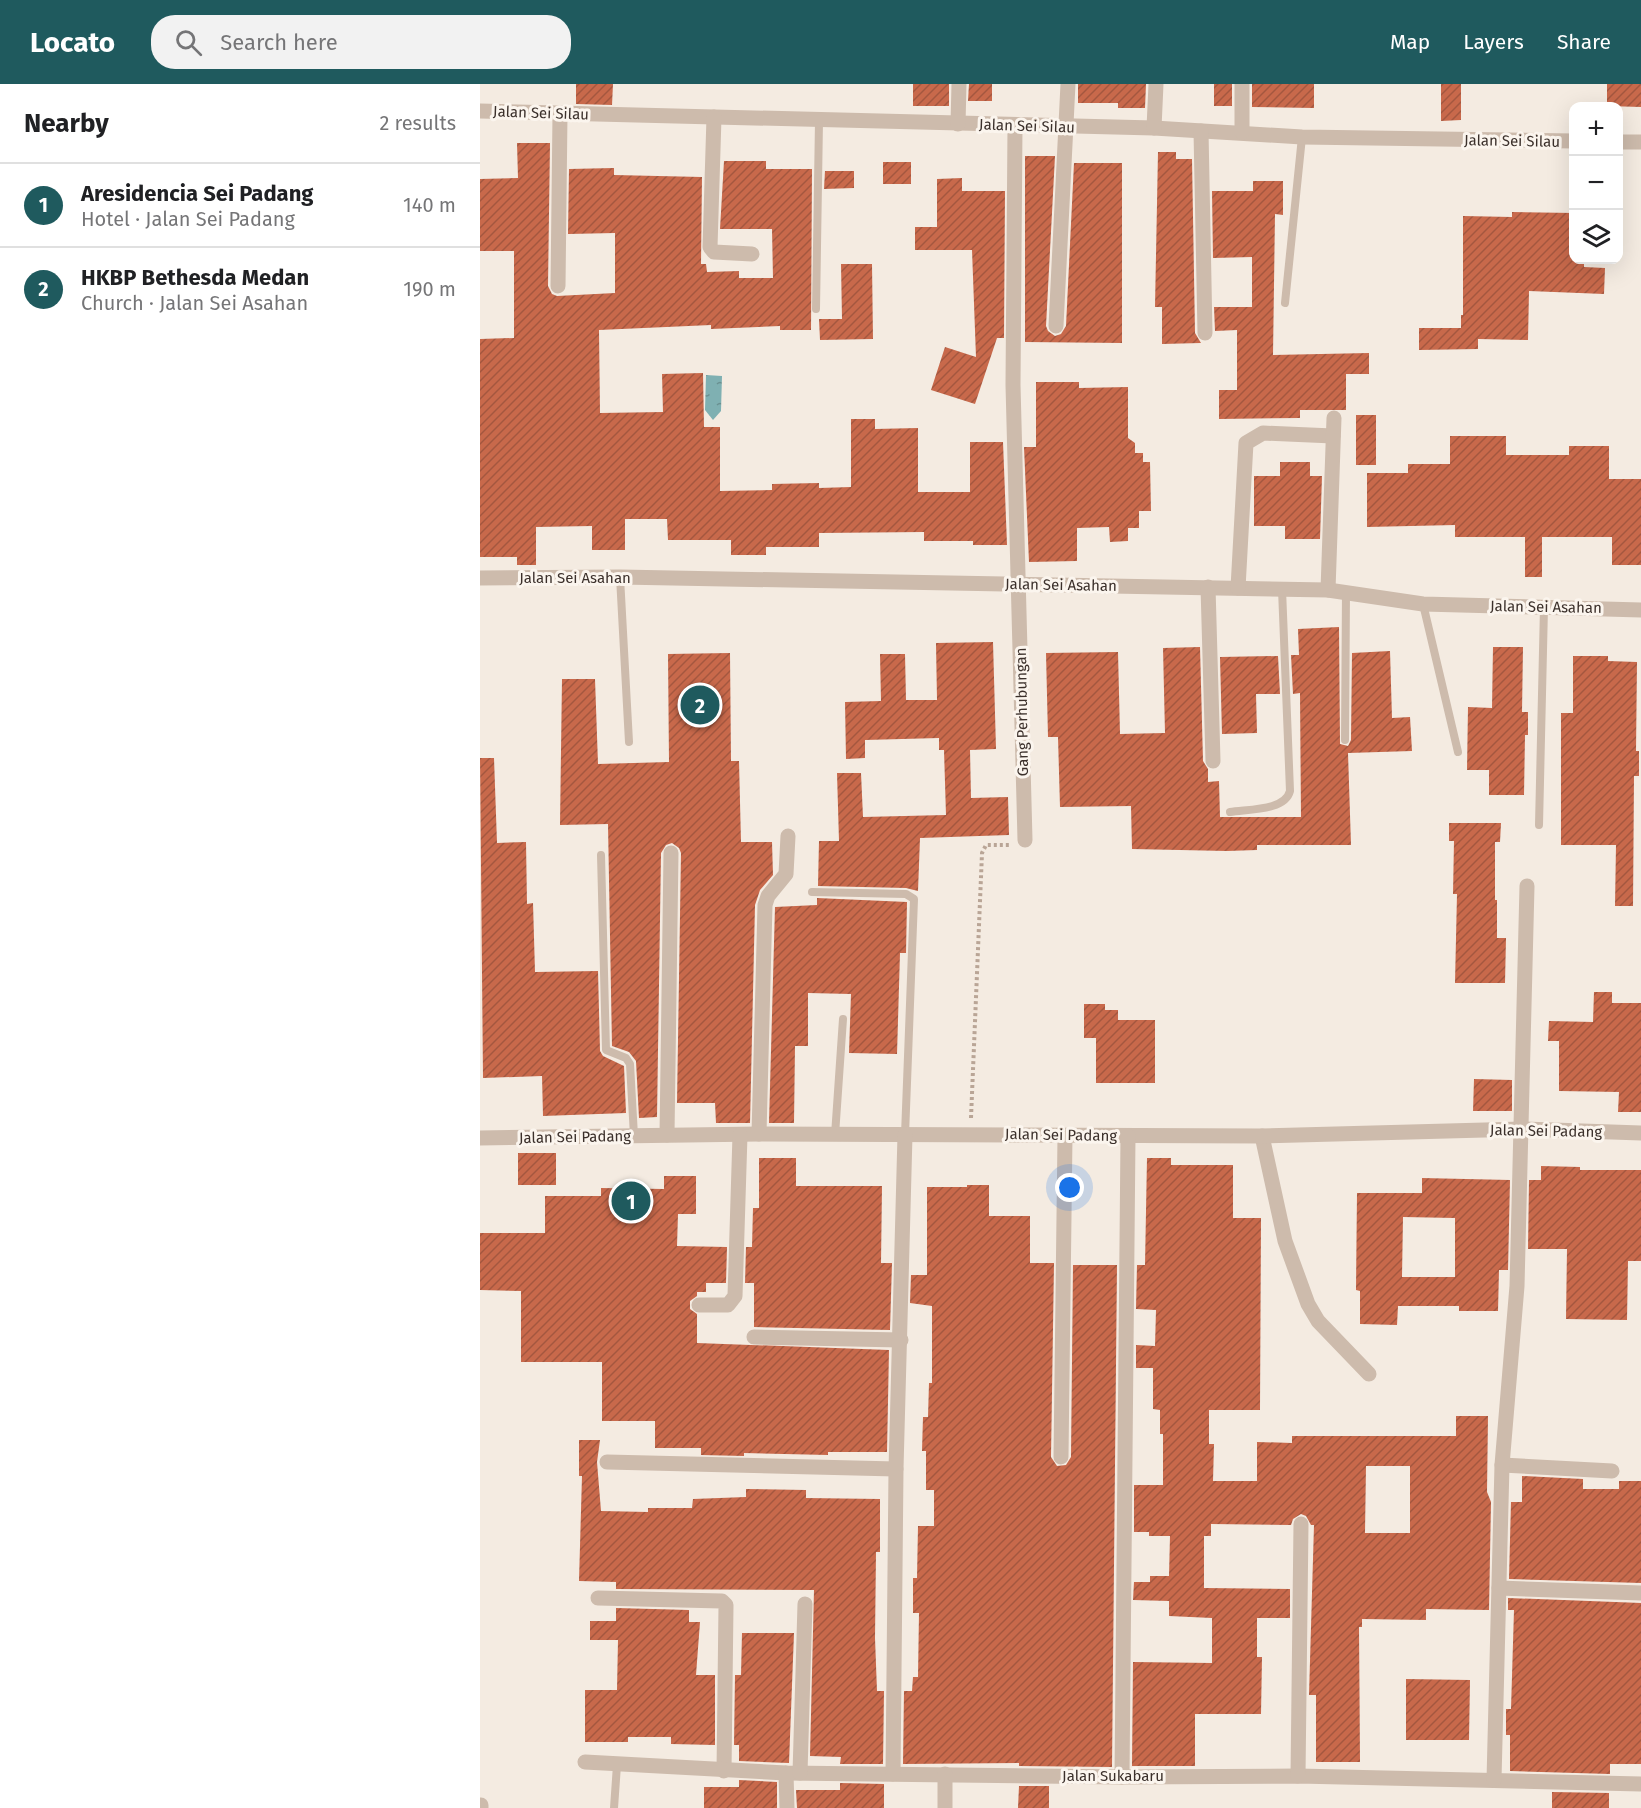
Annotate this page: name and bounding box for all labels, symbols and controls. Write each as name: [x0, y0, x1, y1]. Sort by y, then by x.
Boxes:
search box: [151, 15, 571, 69]
text: Locato: [30, 26, 115, 59]
icon: search: [172, 26, 205, 59]
text: Search here: [220, 29, 338, 56]
text: Map: [1390, 29, 1430, 55]
text: Layers: [1463, 29, 1524, 55]
text: Share: [1557, 29, 1611, 55]
street label: Jalan Sei Silau: [493, 102, 589, 124]
map controls: [1569, 102, 1623, 264]
button: +: [1569, 102, 1623, 156]
text: Nearby: [24, 108, 109, 139]
text: 2 results: [379, 111, 456, 135]
street label: Jalan Sei Silau: [979, 115, 1075, 137]
street label: Jalan Sei Silau: [1464, 131, 1560, 151]
button: −: [1569, 156, 1623, 210]
text: Aresidencia Sei Padang: [81, 180, 314, 207]
text: 1: [39, 193, 48, 217]
text: 140 m: [403, 193, 456, 217]
text: Hotel · Jalan Sei Padang: [81, 207, 295, 231]
button: layers: [1569, 210, 1623, 264]
text: HKBP Bethesda Medan: [81, 264, 309, 291]
text: 2: [38, 277, 49, 301]
text: 190 m: [403, 277, 456, 301]
text: Church · Jalan Sei Asahan: [81, 291, 308, 315]
street label: Jalan Sei Asahan: [519, 569, 631, 587]
street label: Jalan Sei Asahan: [1005, 575, 1117, 595]
street label: Jalan Sei Asahan: [1490, 597, 1602, 617]
street label: Gang Perhubungan: [1012, 647, 1032, 777]
pin: 2: [680, 682, 720, 728]
street label: Jalan Sei Padang: [1490, 1121, 1602, 1141]
street label: Jalan Sei Padang: [1005, 1125, 1117, 1145]
street label: Jalan Sei Padang: [519, 1127, 631, 1147]
your location: [1055, 1173, 1084, 1202]
pin: 1: [612, 1178, 650, 1224]
street label: Jalan Sukabaru: [1062, 1767, 1164, 1785]

